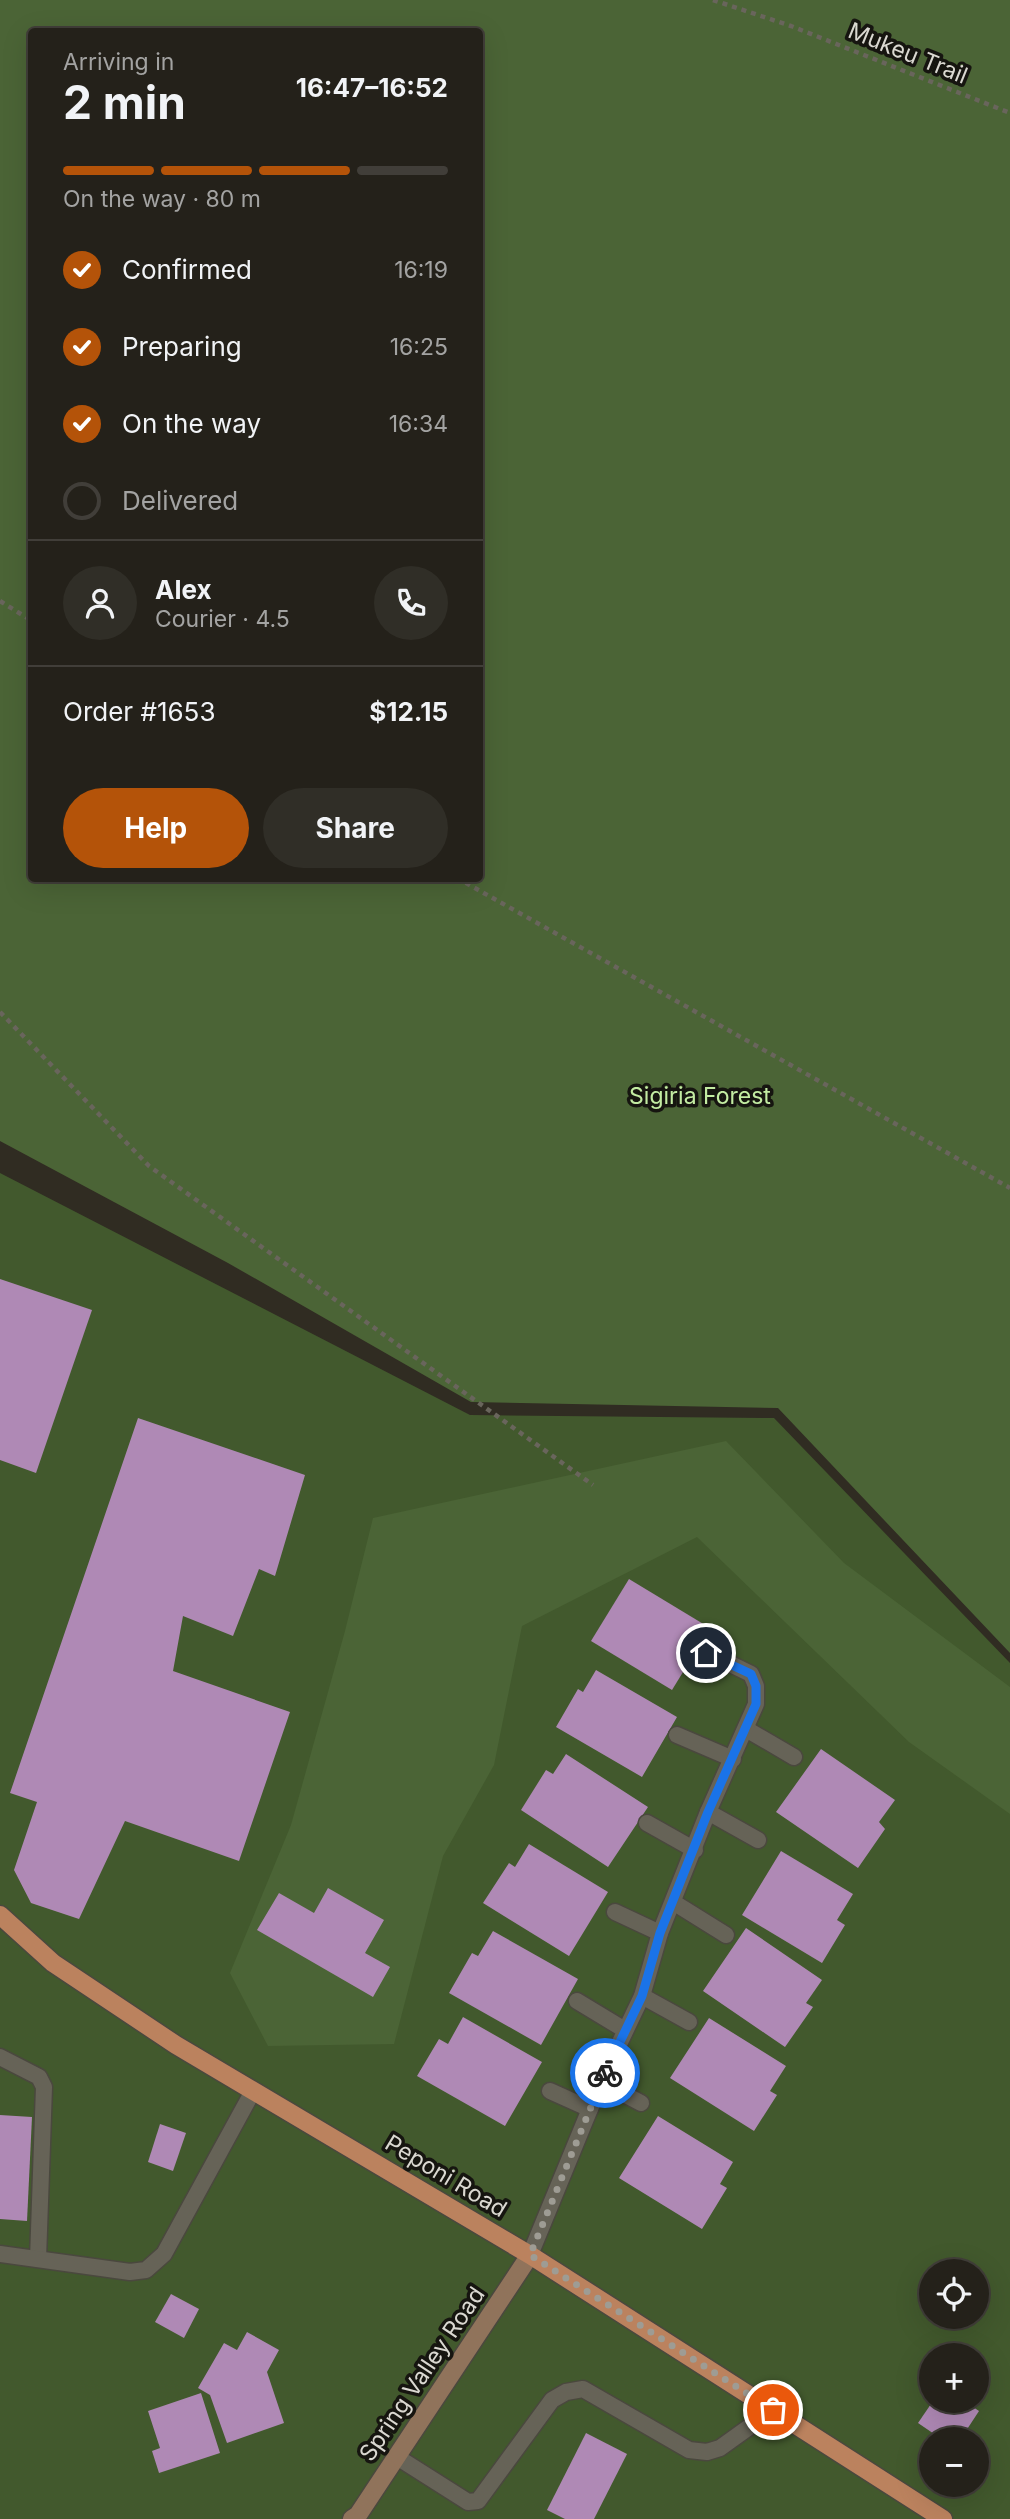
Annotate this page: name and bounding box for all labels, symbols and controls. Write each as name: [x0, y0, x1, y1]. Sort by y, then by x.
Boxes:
street label: Mukeu Trail: [844, 16, 972, 90]
text: Arriving in: [63, 48, 174, 76]
text: 16:47–16:52: [296, 72, 448, 103]
text: 2 min: [63, 74, 186, 130]
text: On the way · 80 m: [63, 185, 261, 213]
icon: check: [63, 251, 101, 289]
text: Confirmed: [122, 254, 252, 285]
text: 16:19: [394, 256, 448, 284]
icon: check: [63, 328, 101, 366]
text: Preparing: [122, 331, 242, 362]
text: 16:25: [390, 333, 448, 361]
icon: check: [63, 405, 101, 443]
text: On the way: [122, 408, 261, 439]
text: 16:34: [389, 410, 448, 438]
text: Delivered: [122, 485, 238, 516]
button: person: [63, 566, 137, 640]
button: phone: [374, 566, 448, 640]
text: Alex: [155, 574, 212, 605]
text: Courier · 4.5: [155, 605, 290, 633]
text: Order #1653: [63, 696, 215, 727]
text: $12.15: [369, 696, 448, 727]
button: Help: [63, 788, 249, 868]
button: Share: [263, 788, 448, 868]
park label: Sigiria Forest: [629, 1082, 771, 1110]
pin: [676, 1623, 736, 1683]
icon: home: [687, 1634, 725, 1672]
courier: [570, 2038, 640, 2108]
icon: bike: [586, 2054, 624, 2092]
street label: Peponi Road: [380, 2129, 512, 2223]
map controls: [919, 2259, 989, 2497]
button: locate: [919, 2259, 989, 2329]
street label: Spring Valley Road: [353, 2282, 491, 2466]
button: +: [919, 2343, 989, 2413]
pin: [743, 2380, 803, 2440]
icon: bag: [754, 2391, 792, 2429]
button: −: [919, 2427, 989, 2497]

